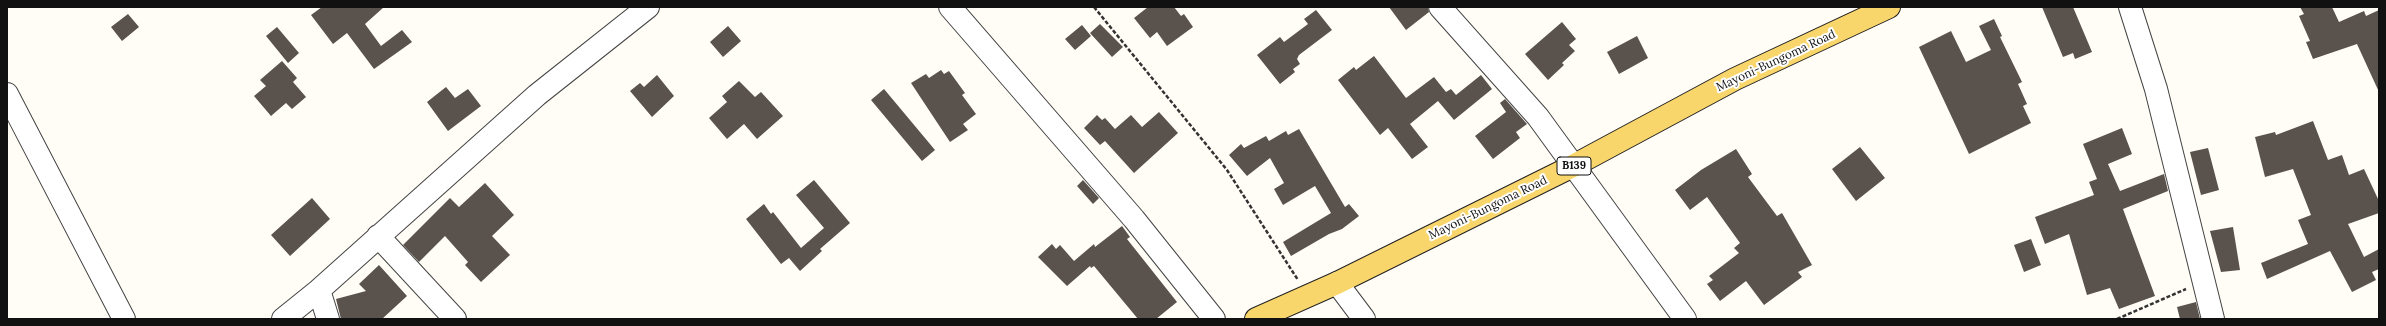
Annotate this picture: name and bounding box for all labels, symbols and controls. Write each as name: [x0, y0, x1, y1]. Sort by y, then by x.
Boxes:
street label: Mayoni-Bungoma Road: [1714, 27, 1838, 95]
road number: B139: [1557, 157, 1591, 175]
street label: Mayoni-Bungoma Road: [1426, 173, 1550, 243]

